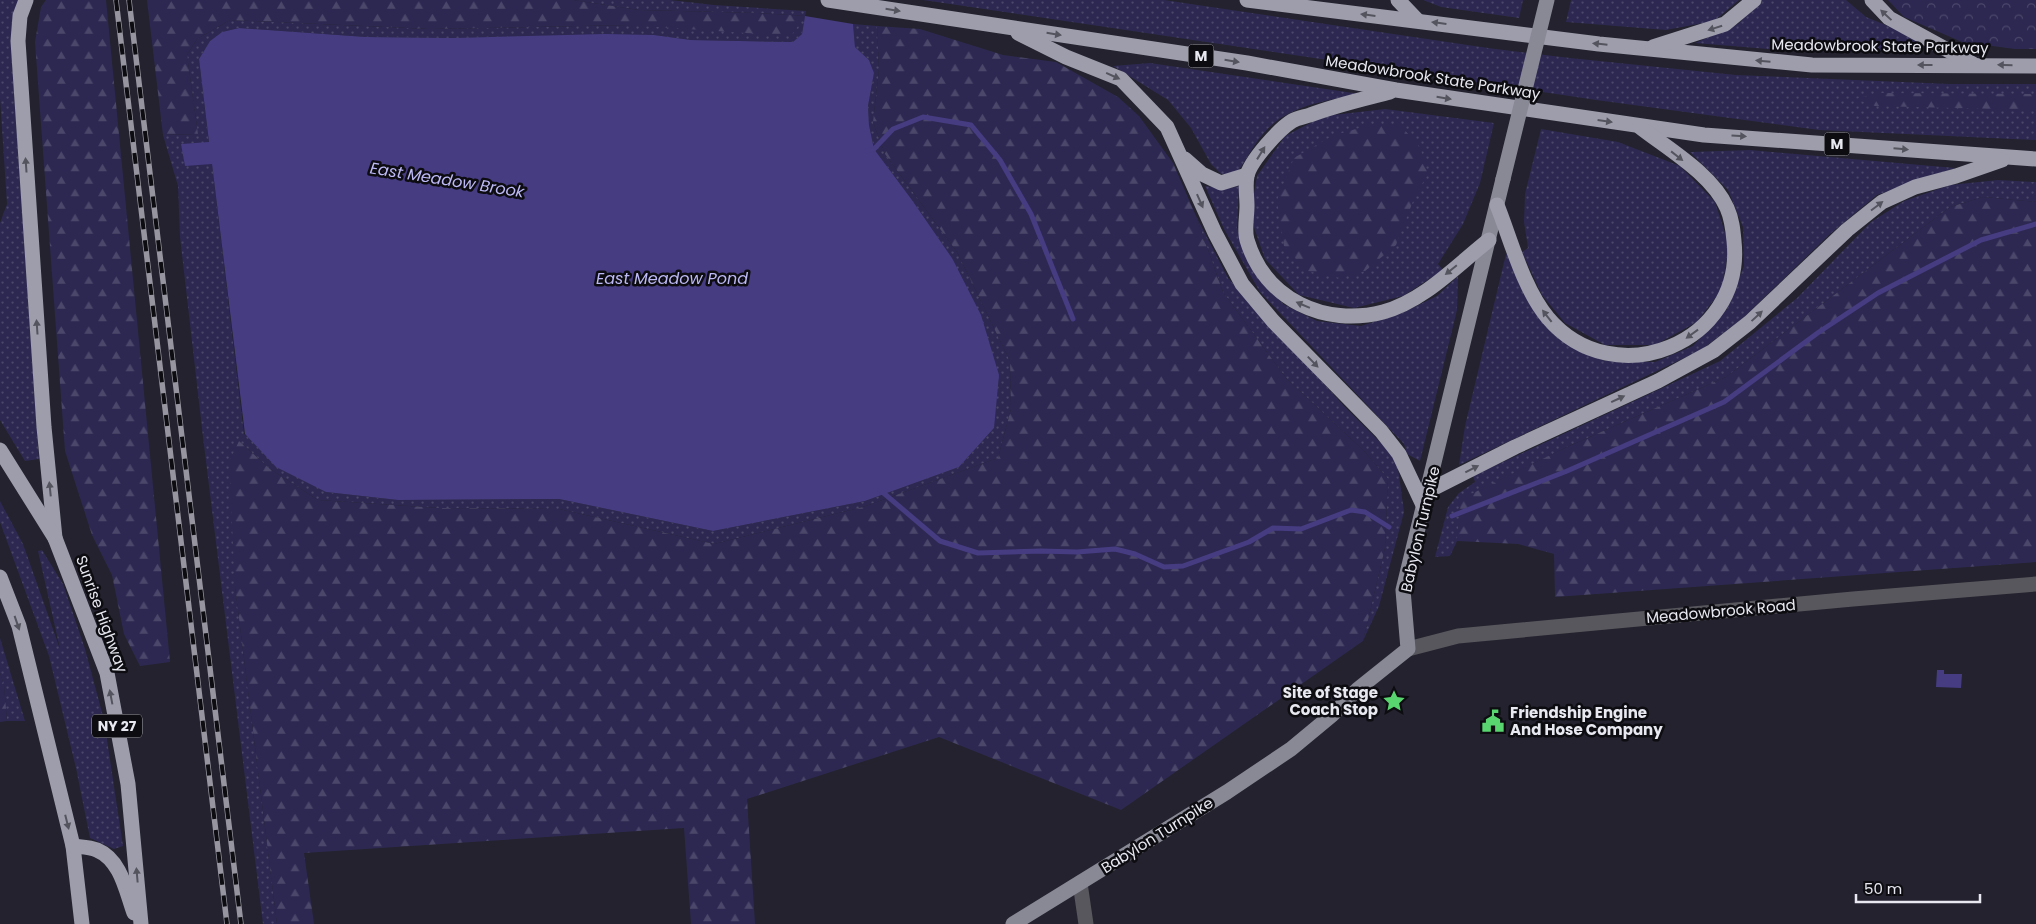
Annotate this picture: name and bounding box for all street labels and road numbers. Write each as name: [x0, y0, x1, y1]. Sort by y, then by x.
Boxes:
street label: Meadowbrook State Parkway: [1771, 34, 1989, 58]
road number: M: [1188, 44, 1214, 68]
street label: Meadowbrook State Parkway: [1324, 50, 1542, 104]
road number: M: [1824, 132, 1850, 156]
street label: Babylon Turnpike: [1395, 464, 1445, 594]
street label: Sunrise Highway: [71, 553, 133, 676]
street label: Meadowbrook Road: [1645, 594, 1797, 628]
road number: NY 27: [92, 714, 142, 738]
street label: Babylon Turnpike: [1097, 792, 1217, 878]

